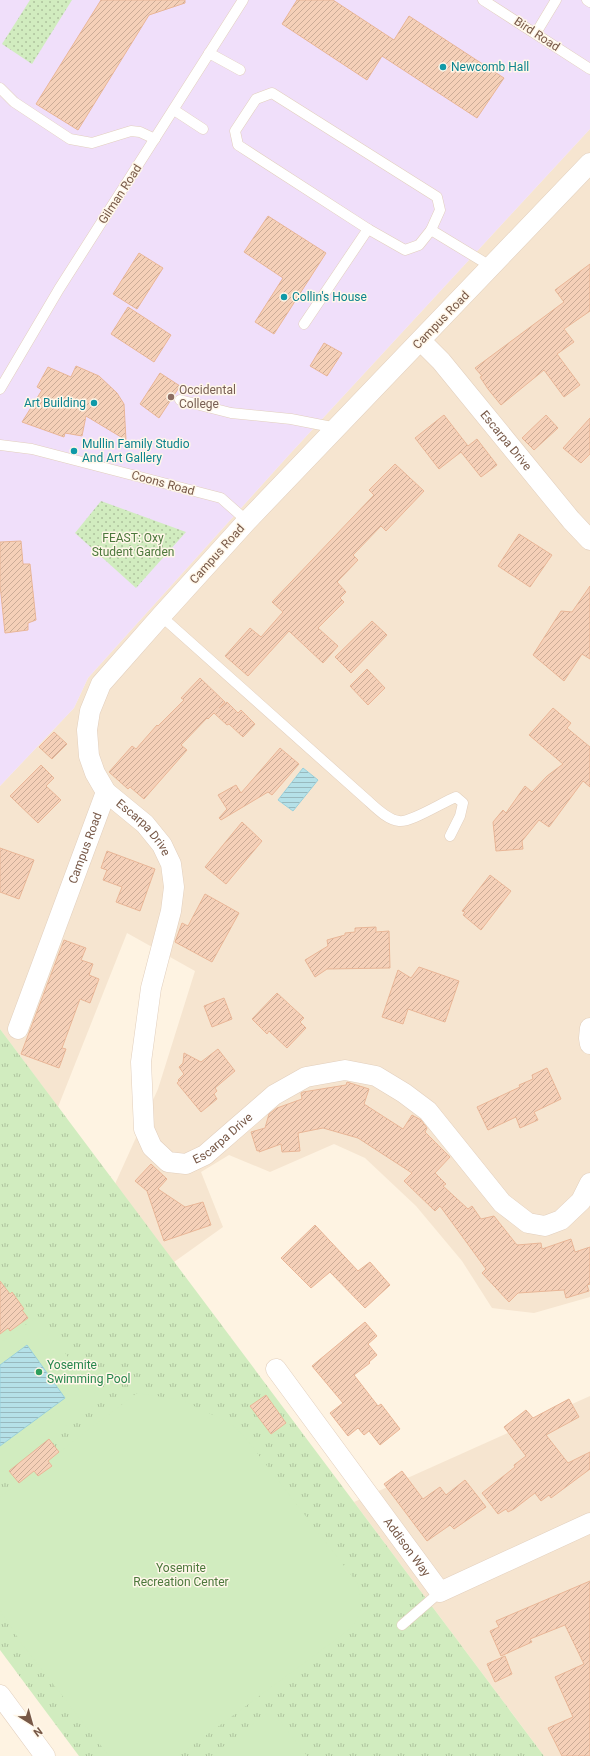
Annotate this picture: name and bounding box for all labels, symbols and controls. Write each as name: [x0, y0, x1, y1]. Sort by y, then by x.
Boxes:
street label: Bird Road: [512, 14, 562, 54]
place label: Newcomb Hall: [451, 60, 529, 74]
marker: Newcomb Hall: [438, 62, 448, 72]
street label: Gilman Road: [96, 162, 144, 226]
street label: Campus Road: [410, 288, 472, 352]
place label: Collin's House: [292, 290, 367, 304]
marker: Collin's House: [279, 292, 289, 302]
place label: Occidental College: [179, 383, 236, 411]
marker: Occidental College: [166, 392, 176, 402]
place label: Art Building: [24, 396, 86, 410]
marker: Art Building: [89, 398, 99, 408]
street label: Escarpa Drive: [477, 408, 535, 473]
place label: Mullin Family Studio And Art Gallery: [82, 437, 190, 465]
marker: Mullin Family Studio And Art Gallery: [69, 446, 79, 456]
street label: Coons Road: [130, 468, 196, 498]
street label: Campus Road: [187, 521, 247, 587]
park label: FEAST: Oxy Student Garden: [92, 531, 174, 559]
street label: Escarpa Drive: [113, 796, 173, 858]
street label: Campus Road: [66, 810, 105, 886]
street label: Escarpa Drive: [191, 1110, 255, 1167]
place label: Yosemite Swimming Pool: [47, 1358, 130, 1386]
marker: Yosemite Swimming Pool: [34, 1367, 44, 1377]
street label: Addison Way: [381, 1515, 433, 1579]
park label: Yosemite Recreation Center: [133, 1561, 229, 1589]
north arrow: [12, 1704, 52, 1744]
text: N: [31, 1724, 45, 1739]

